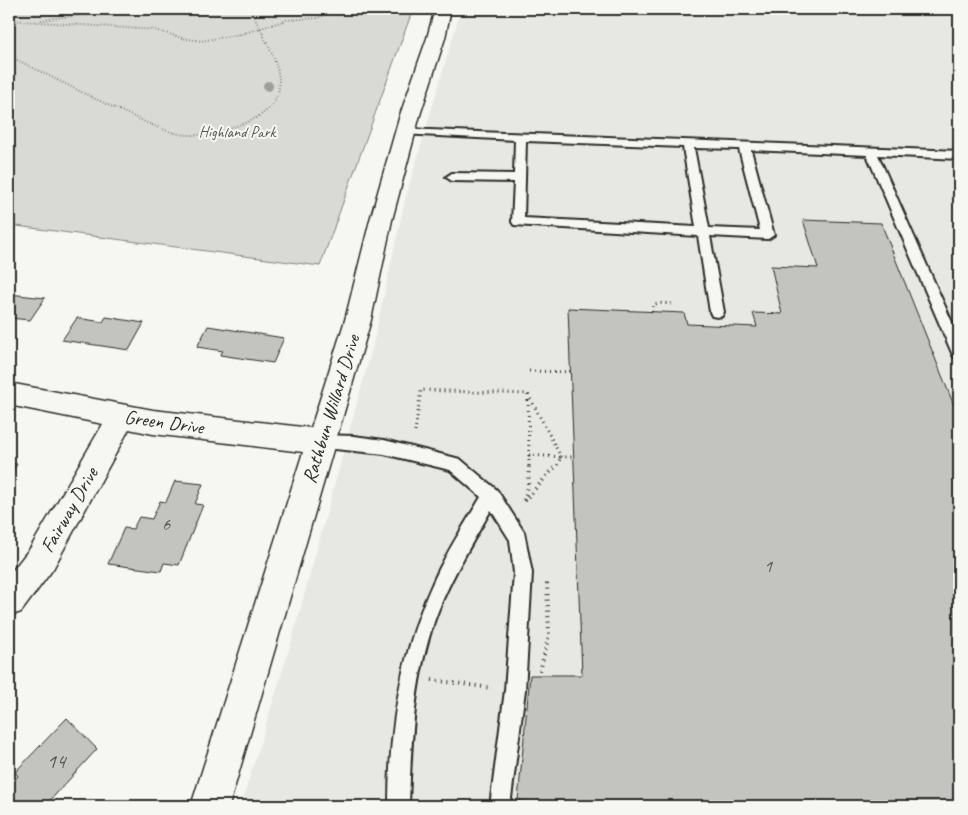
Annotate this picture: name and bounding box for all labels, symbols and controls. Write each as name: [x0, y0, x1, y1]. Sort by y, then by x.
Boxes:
park label: Highland Park: [199, 122, 276, 142]
street label: Rathbun Willard Drive: [297, 330, 366, 486]
street label: Green Drive: [123, 404, 207, 440]
street label: Fairway Drive: [35, 462, 104, 557]
house number: 6: [162, 513, 171, 535]
house number: 1: [764, 555, 773, 577]
house number: 14: [47, 748, 68, 774]

